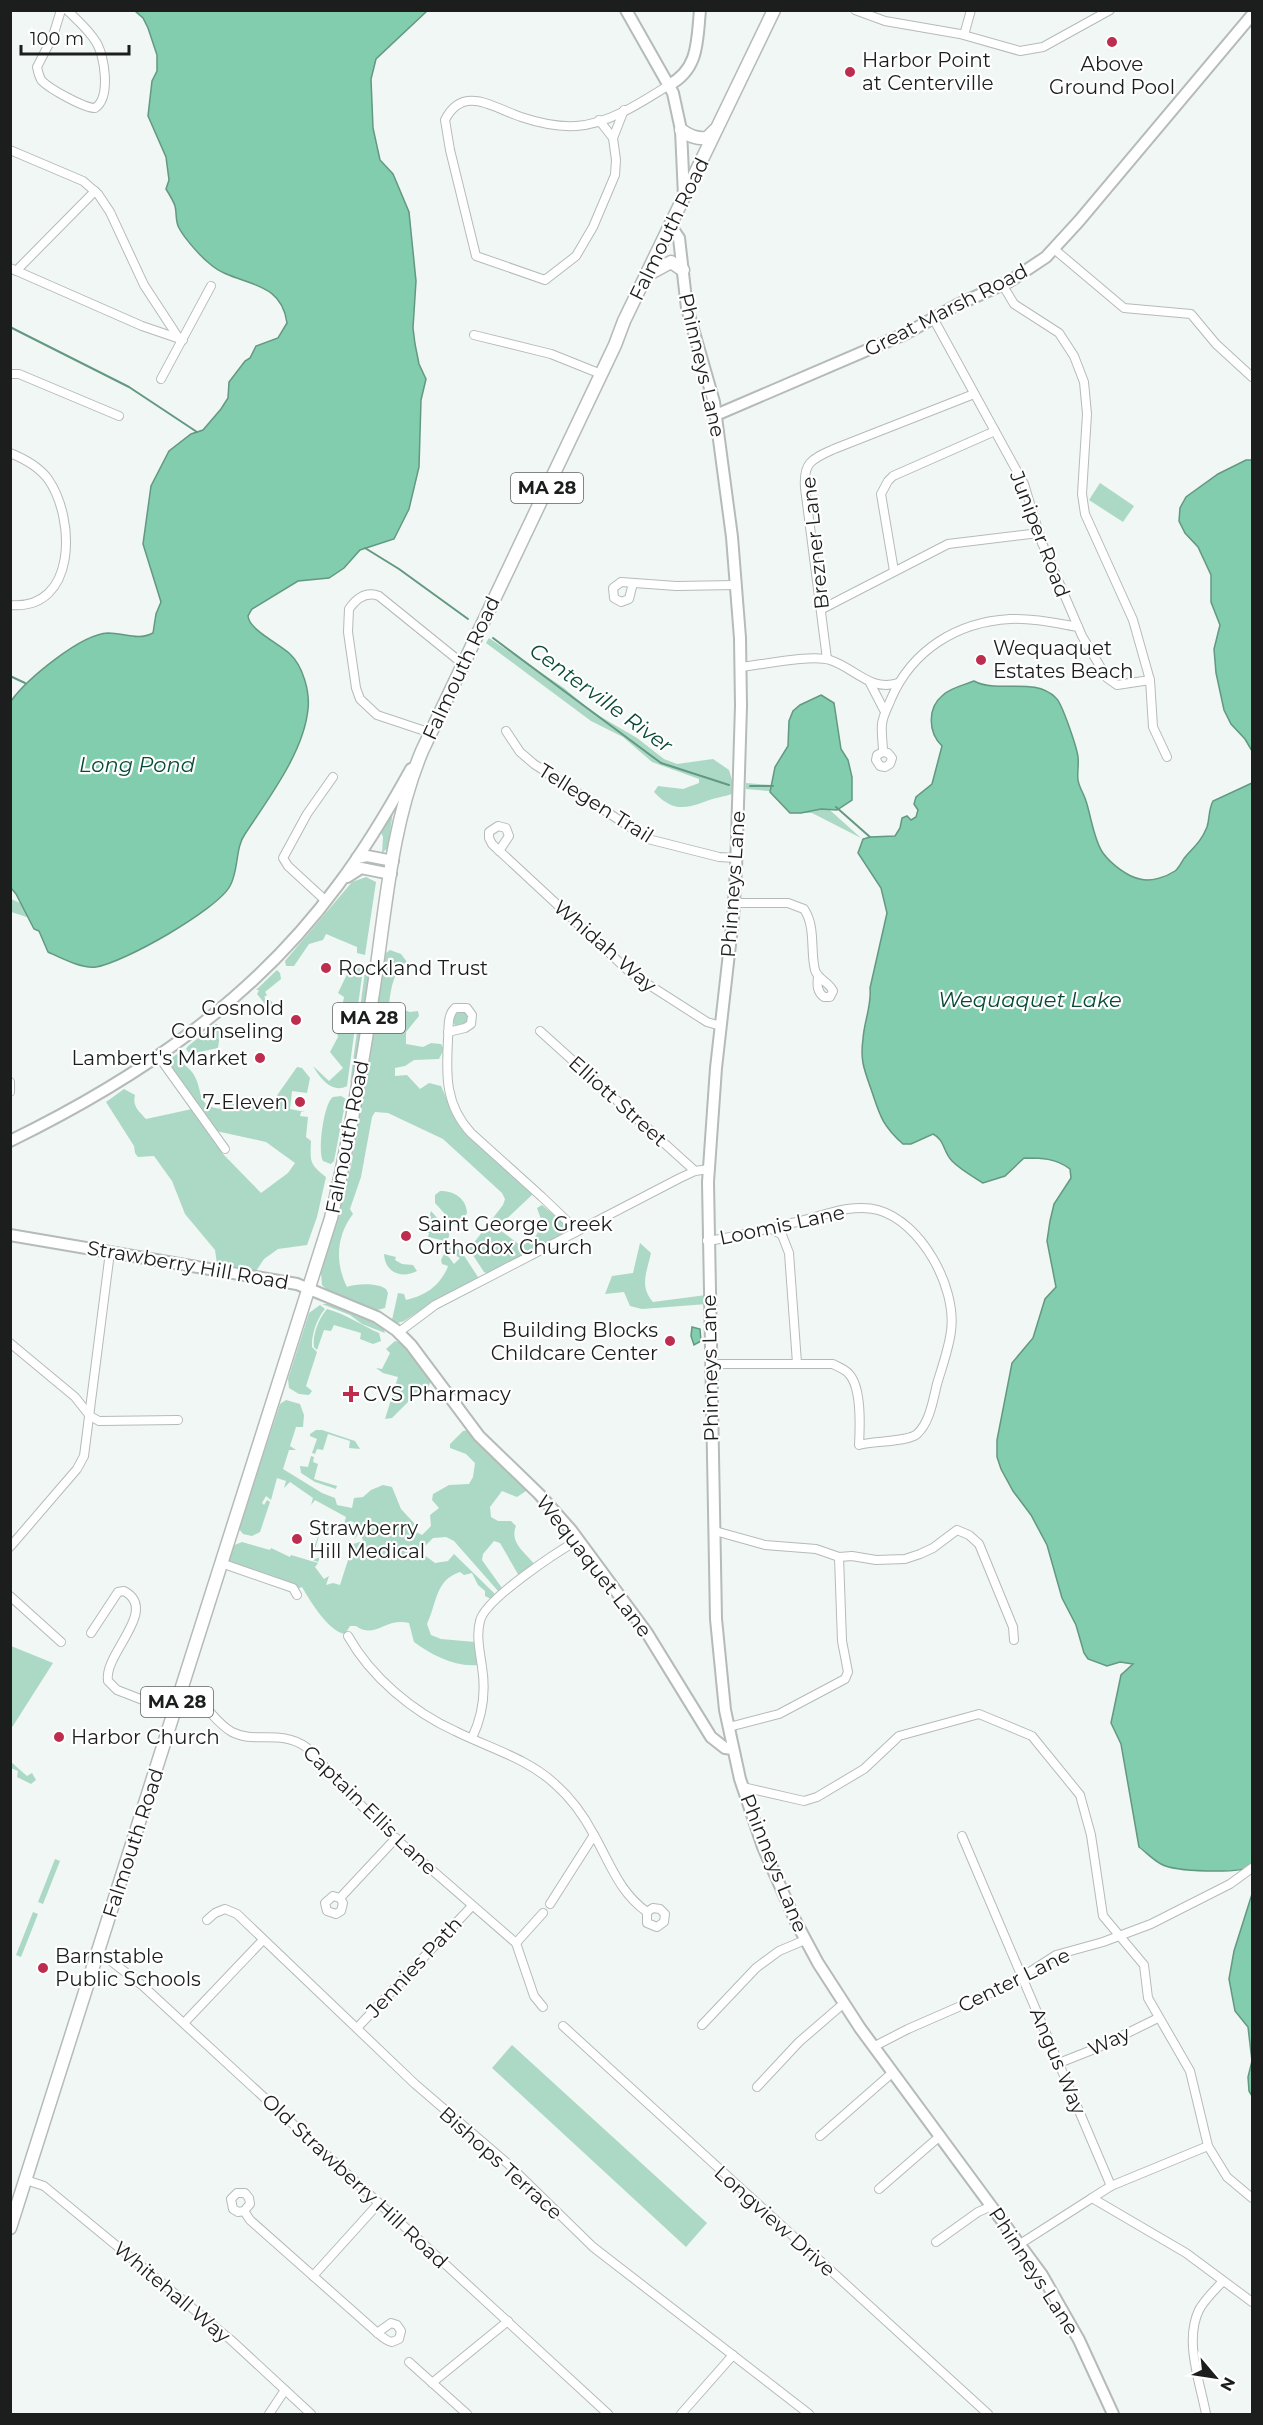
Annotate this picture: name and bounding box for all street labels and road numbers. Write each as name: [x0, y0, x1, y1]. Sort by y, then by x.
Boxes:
street label: Falmouth Road: [624, 154, 714, 304]
street label: Great Marsh Road: [860, 258, 1032, 362]
street label: Phinneys Lane: [674, 291, 730, 439]
street label: Juniper Road: [1005, 466, 1075, 601]
road number: MA 28: [511, 473, 583, 503]
street label: Brezner Lane: [796, 476, 834, 610]
street label: Falmouth Road: [417, 592, 505, 744]
street label: Tellegen Trail: [534, 758, 658, 848]
street label: Phinneys Lane: [716, 810, 750, 958]
street label: Whidah Way: [549, 895, 661, 997]
road number: MA 28: [333, 1003, 405, 1033]
street label: Elliott Street: [564, 1051, 672, 1151]
street label: Falmouth Road: [320, 1058, 374, 1216]
street label: Loomis Lane: [717, 1200, 847, 1250]
street label: Strawberry Hill Road: [85, 1235, 291, 1295]
street label: Phinneys Lane: [697, 1294, 723, 1442]
street label: Wequaquet Lane: [531, 1490, 657, 1642]
road number: MA 28: [141, 1687, 213, 1717]
street label: Captain Ellis Lane: [298, 1740, 442, 1880]
street label: Falmouth Road: [98, 1765, 168, 1921]
street label: Phinneys Lane: [735, 1790, 813, 1936]
street label: Jennies Path: [361, 1912, 467, 2023]
street label: Center Lane: [954, 1943, 1074, 2017]
street label: Angus Way: [1025, 2004, 1091, 2118]
street label: Way: [1084, 2021, 1134, 2061]
street label: Old Strawberry Hill Road: [257, 2089, 453, 2273]
street label: Bishops Terrace: [435, 2101, 567, 2225]
street label: Longview Drive: [709, 2160, 841, 2282]
street label: Phinneys Lane: [984, 2203, 1084, 2339]
street label: Whitehall Way: [109, 2236, 235, 2348]

